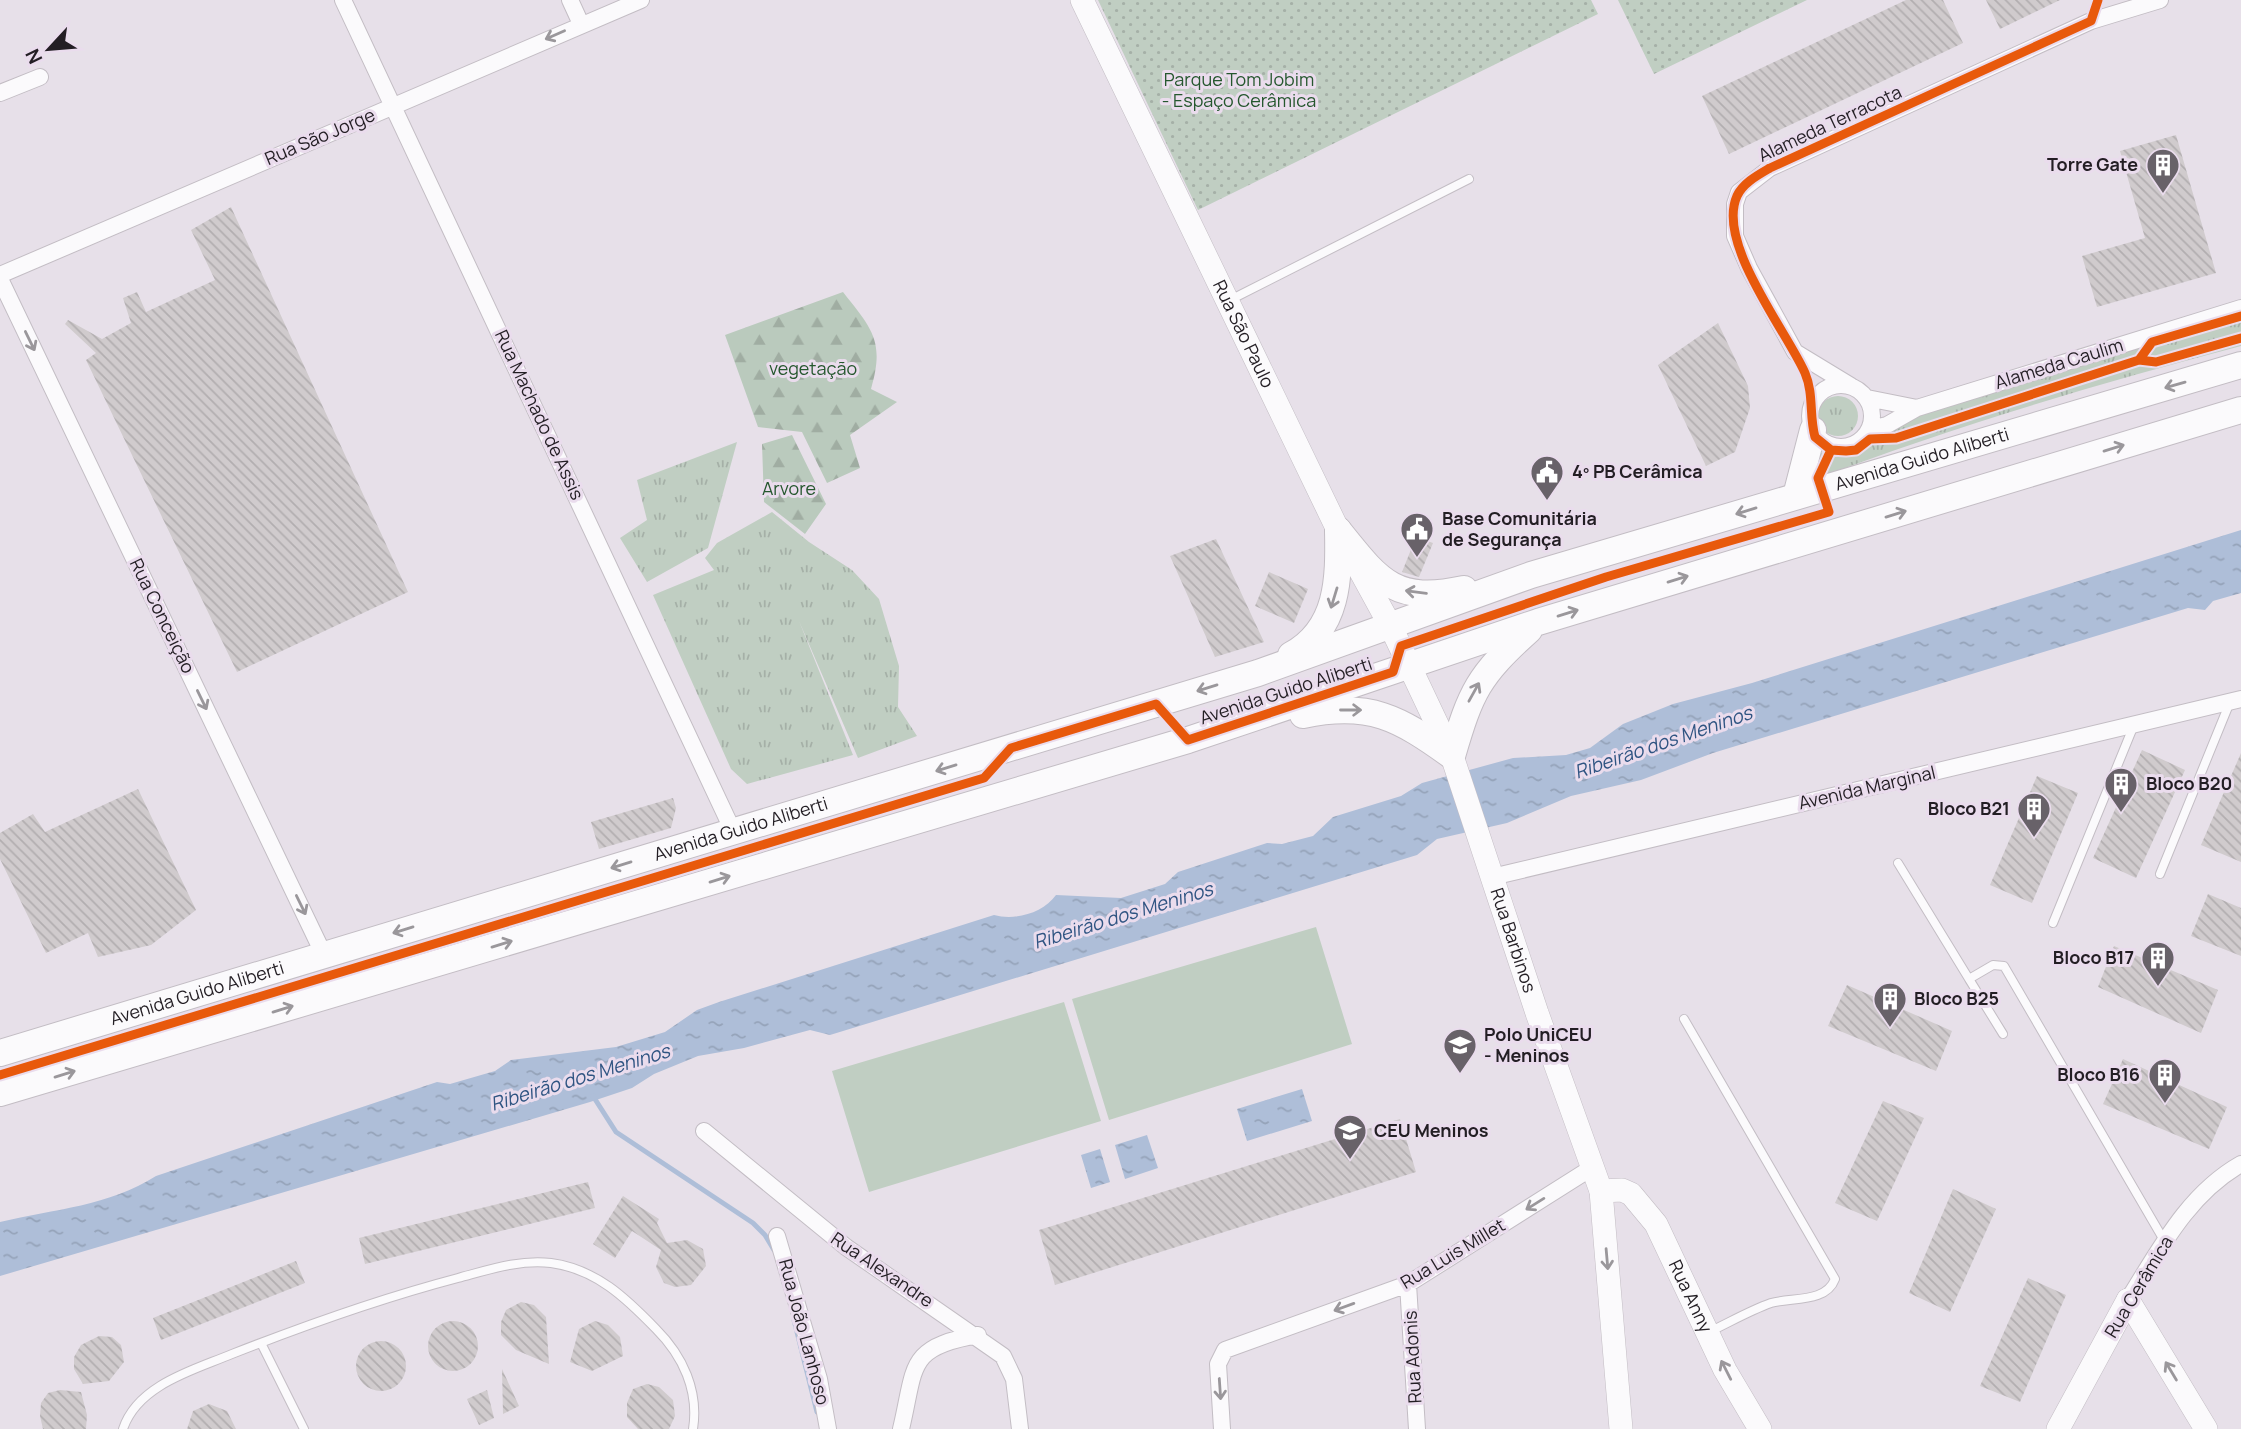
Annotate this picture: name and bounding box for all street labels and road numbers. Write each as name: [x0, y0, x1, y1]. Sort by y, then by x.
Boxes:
street label: Alameda Terracota: [1754, 79, 1905, 167]
street label: Rua São Jorge: [261, 102, 378, 170]
street label: Rua São Paulo: [1208, 276, 1281, 392]
street label: Rua Machado de Assis: [490, 326, 590, 504]
street label: Alameda Caulim: [1992, 332, 2126, 394]
street label: Avenida Guido Aliberti: [1832, 421, 2012, 495]
street label: Rua Conceição: [125, 554, 201, 677]
street label: Avenida Guido Aliberti: [1196, 651, 1375, 729]
street label: Avenida Marginal: [1796, 760, 1938, 814]
street label: Avenida Guido Aliberti: [651, 791, 830, 866]
street label: Rua Barbinos: [1485, 885, 1542, 995]
street label: Avenida Guido Aliberti: [107, 955, 287, 1030]
street label: Rua Luis Millet: [1396, 1212, 1509, 1294]
street label: Rua Alexandre: [827, 1226, 938, 1312]
street label: Rua Cerâmica: [2098, 1231, 2178, 1342]
street label: Rua João Lanhoso: [774, 1256, 836, 1407]
street label: Rua Anny: [1664, 1256, 1719, 1337]
street label: Rua Adonis: [1398, 1310, 1426, 1404]

